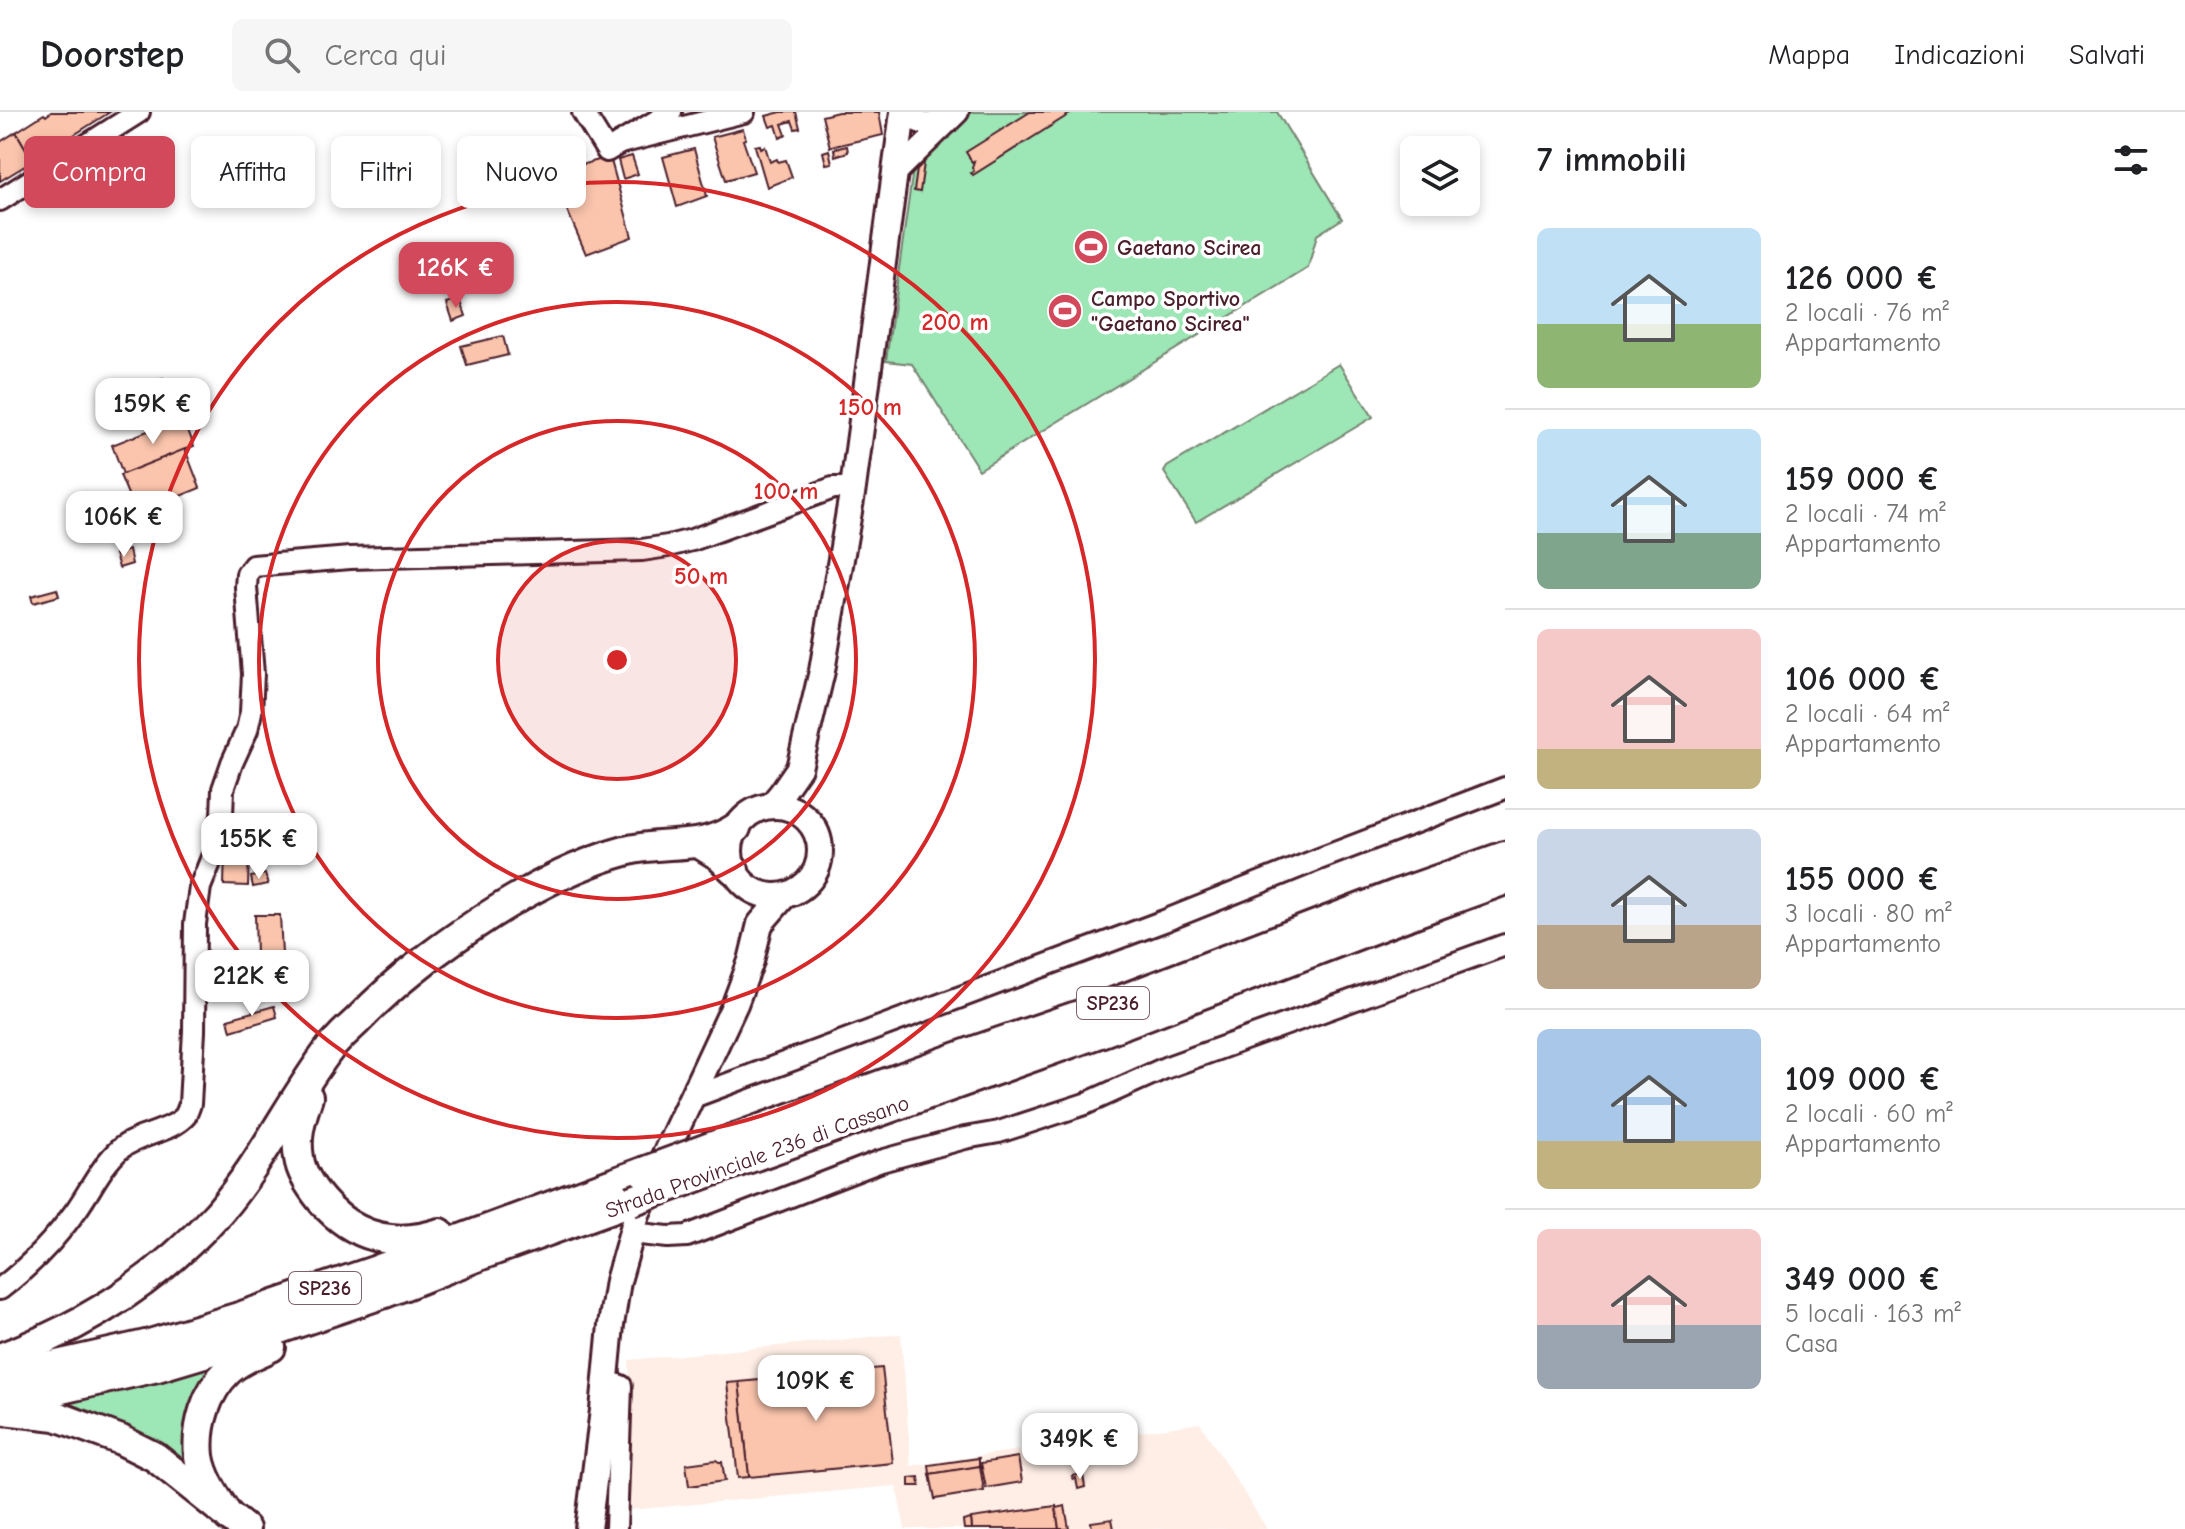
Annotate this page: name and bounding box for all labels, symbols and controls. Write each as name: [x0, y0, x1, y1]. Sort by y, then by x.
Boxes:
search box: [232, 19, 792, 91]
text: Doorstep: [40, 33, 184, 77]
icon: search: [260, 33, 304, 77]
text: Cerca qui: [324, 38, 447, 73]
text: Mappa: [1768, 39, 1850, 71]
text: Indicazioni: [1894, 39, 2025, 71]
text: Salvati: [2069, 39, 2145, 71]
chip: Compra: [24, 136, 175, 208]
chip: Affitta: [191, 136, 315, 208]
chip: Filtri: [331, 136, 441, 208]
chip: Nuovo: [457, 136, 586, 208]
map controls: [1400, 136, 1480, 216]
button: layers: [1400, 136, 1480, 216]
icon: filters: [2109, 138, 2153, 182]
text: 7 immobili: [1537, 140, 1687, 180]
sports icon: Gaetano Scirea: [1072, 228, 1110, 266]
place label: Gaetano Scirea: [1117, 235, 1261, 261]
pin: 126K €: [391, 242, 521, 310]
text: 126K €: [417, 253, 495, 283]
text: 126 000 €: [1785, 258, 1939, 298]
icon: home: [1601, 260, 1697, 356]
place label: Campo Sportivo "Gaetano Scirea": [1091, 286, 1250, 337]
sports icon: Campo Sportivo "Gaetano Scirea": [1046, 292, 1084, 330]
text: 2 locali · 76 m²: [1785, 298, 1949, 328]
text: 200 m: [921, 308, 989, 336]
text: Appartamento: [1785, 328, 1941, 358]
pin: 159K €: [88, 378, 218, 446]
text: 159K €: [113, 389, 193, 419]
text: 150 m: [838, 393, 902, 421]
text: 159 000 €: [1785, 459, 1940, 499]
icon: home: [1601, 461, 1697, 557]
text: 100 m: [754, 477, 818, 505]
pin: 106K €: [59, 491, 189, 559]
text: 2 locali · 74 m²: [1785, 499, 1946, 529]
text: 106K €: [84, 502, 164, 532]
text: Appartamento: [1785, 529, 1941, 559]
text: 50 m: [674, 562, 728, 590]
centre of rings: [603, 646, 631, 674]
text: 106 000 €: [1785, 659, 1942, 699]
icon: home: [1601, 661, 1697, 757]
text: 2 locali · 64 m²: [1785, 699, 1950, 729]
text: Appartamento: [1785, 729, 1941, 759]
pin: 155K €: [194, 813, 324, 881]
text: 155K €: [219, 824, 299, 854]
text: 155 000 €: [1785, 859, 1940, 899]
icon: home: [1601, 861, 1697, 957]
text: 3 locali · 80 m²: [1785, 899, 1952, 929]
text: Appartamento: [1785, 929, 1941, 959]
pin: 212K €: [187, 950, 317, 1018]
text: 212K €: [213, 961, 291, 991]
road number: SP236: [1077, 987, 1149, 1019]
text: 109 000 €: [1785, 1059, 1942, 1099]
icon: home: [1601, 1061, 1697, 1157]
street label: Strada Provinciale 236 di Cassano: [602, 1090, 913, 1224]
text: 2 locali · 60 m²: [1785, 1099, 1953, 1129]
text: Appartamento: [1785, 1129, 1941, 1159]
text: 349 000 €: [1785, 1259, 1941, 1299]
icon: home: [1601, 1261, 1697, 1357]
road number: SP236: [289, 1272, 361, 1304]
text: 5 locali · 163 m²: [1785, 1299, 1961, 1329]
text: Casa: [1785, 1329, 1839, 1359]
pin: 109K €: [751, 1355, 881, 1423]
text: 109K €: [776, 1366, 856, 1396]
pin: 349K €: [1015, 1413, 1145, 1481]
text: 349K €: [1040, 1424, 1120, 1454]

